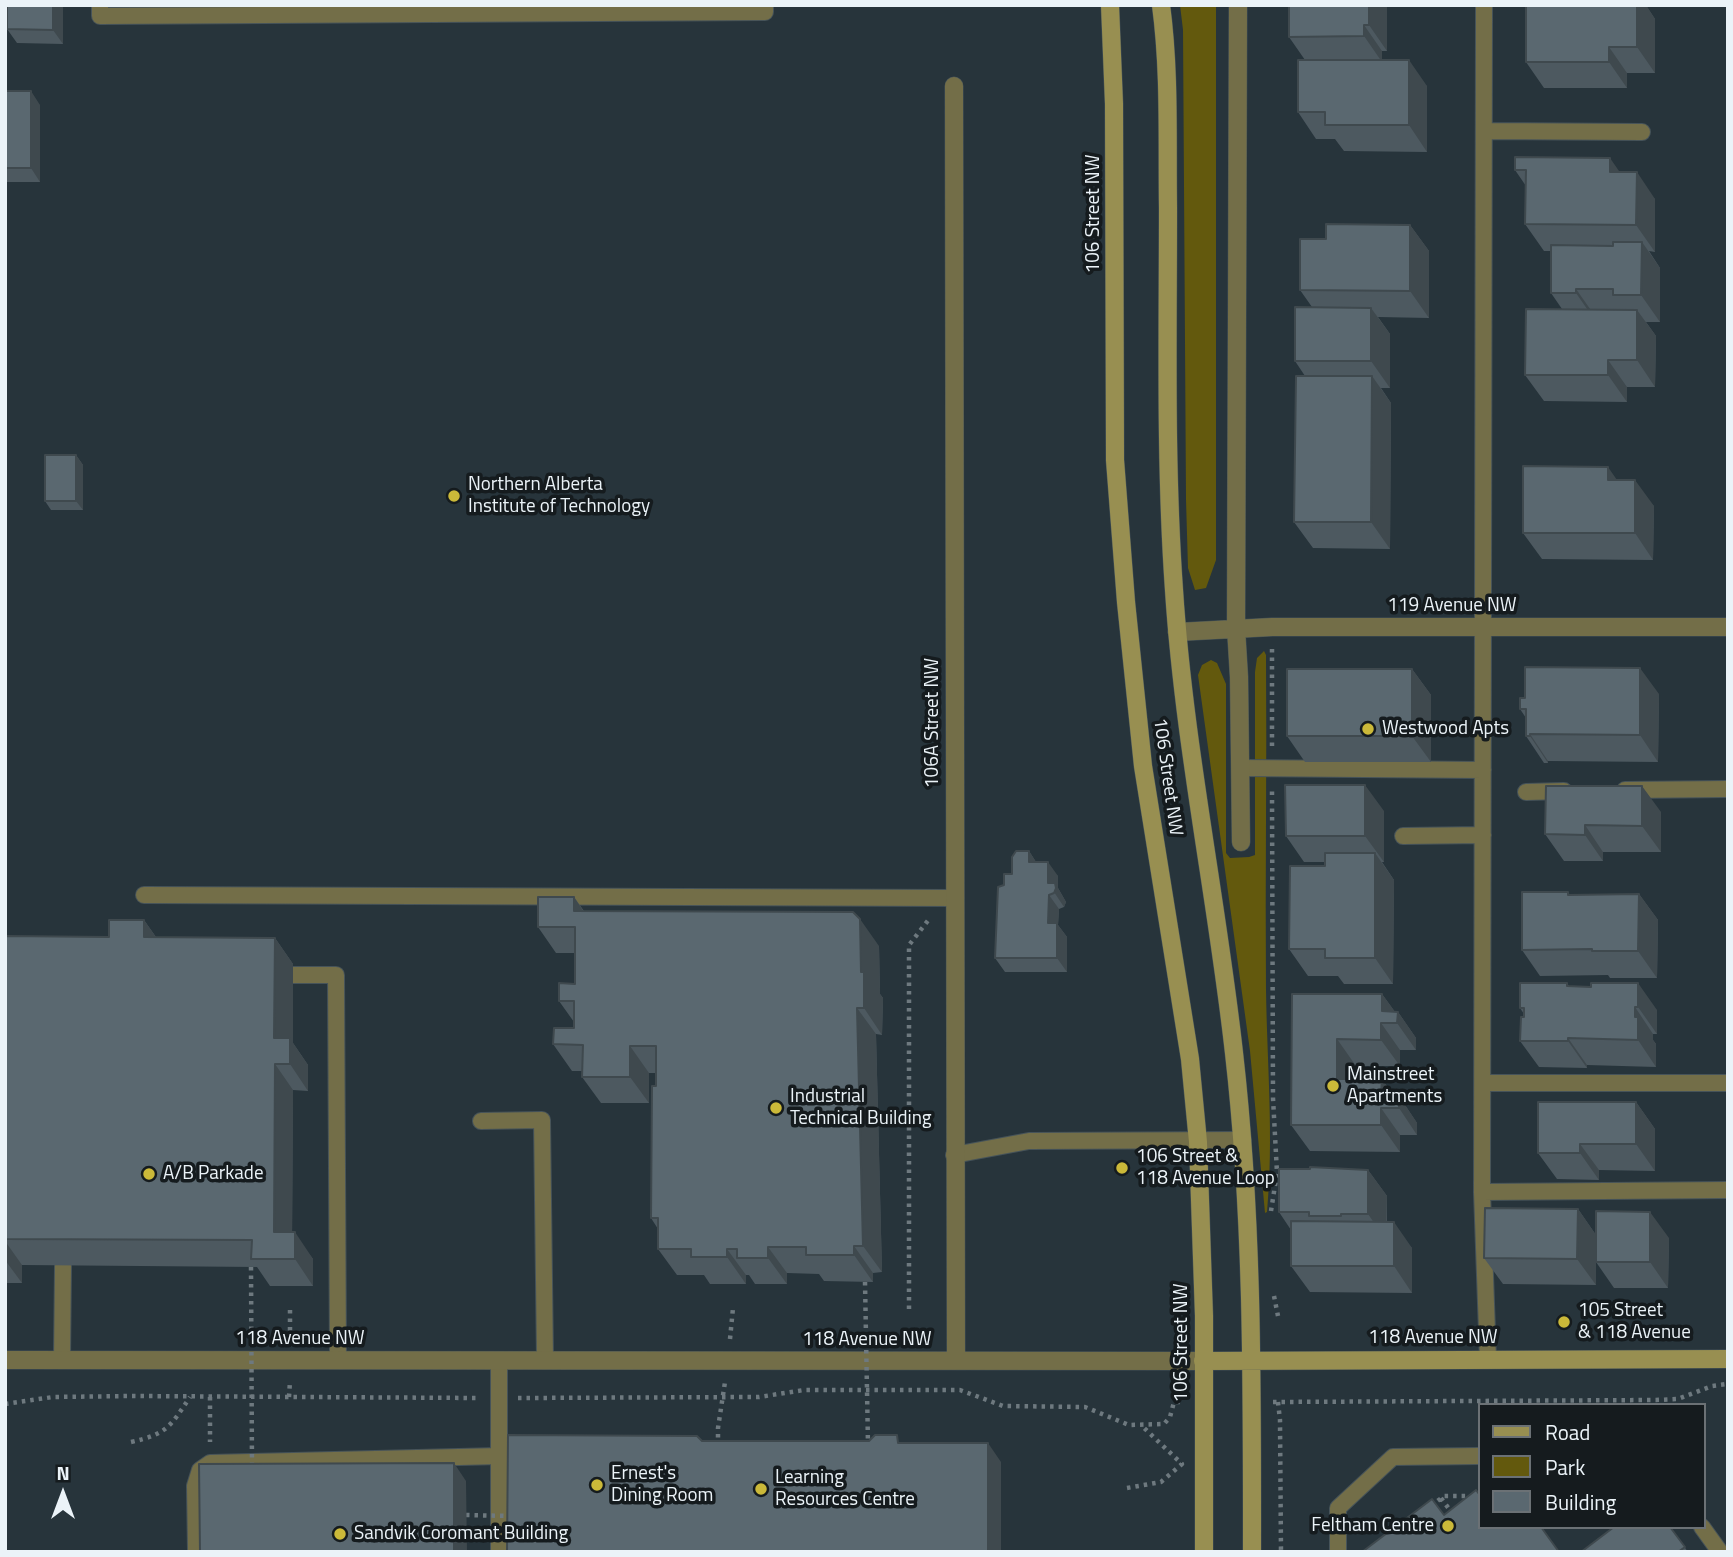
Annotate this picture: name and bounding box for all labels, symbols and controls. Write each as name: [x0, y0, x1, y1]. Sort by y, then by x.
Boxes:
street label: 106 Street NW: [1083, 155, 1105, 273]
place label: Northern Alberta Institute of Technology: [468, 474, 650, 518]
marker: Northern Alberta Institute of Technology: [446, 488, 462, 504]
street label: 119 Avenue NW: [1387, 595, 1517, 617]
street label: 106A Street NW: [922, 658, 944, 788]
street label: 106 Street NW: [1147, 717, 1187, 837]
place label: Westwood Apts: [1382, 718, 1509, 740]
marker: Westwood Apts: [1360, 721, 1376, 737]
place label: Mainstreet Apartments: [1347, 1064, 1442, 1108]
marker: Mainstreet Apartments: [1325, 1078, 1341, 1094]
place label: Industrial Technical Building: [790, 1086, 932, 1130]
marker: Industrial Technical Building: [768, 1100, 784, 1116]
place label: 106 Street & 118 Avenue Loop: [1136, 1146, 1275, 1190]
marker: 106 Street & 118 Avenue Loop: [1114, 1160, 1130, 1176]
place label: A/B Parkade: [163, 1163, 264, 1185]
marker: A/B Parkade: [141, 1166, 157, 1182]
street label: 106 Street NW: [1171, 1284, 1193, 1402]
place label: 105 Street & 118 Avenue: [1578, 1300, 1691, 1344]
marker: 105 Street & 118 Avenue: [1556, 1314, 1572, 1330]
street label: 118 Avenue NW: [1368, 1327, 1498, 1349]
street label: 118 Avenue NW: [235, 1328, 365, 1350]
street label: 118 Avenue NW: [802, 1329, 932, 1351]
legend: [1478, 1403, 1705, 1529]
text: Road: [1545, 1416, 1590, 1448]
text: Park: [1545, 1451, 1585, 1483]
text: N: [56, 1458, 70, 1487]
north arrow: [28, 1459, 98, 1529]
place label: Ernest's Dining Room: [611, 1463, 713, 1507]
place label: Learning Resources Centre: [775, 1467, 915, 1511]
marker: Ernest's Dining Room: [589, 1477, 605, 1493]
marker: Learning Resources Centre: [753, 1481, 769, 1497]
text: Building: [1545, 1486, 1616, 1518]
place label: Feltham Centre: [1311, 1515, 1434, 1537]
marker: Feltham Centre: [1440, 1518, 1456, 1534]
place label: Sandvik Coromant Building: [354, 1523, 568, 1545]
marker: Sandvik Coromant Building: [332, 1526, 348, 1542]

